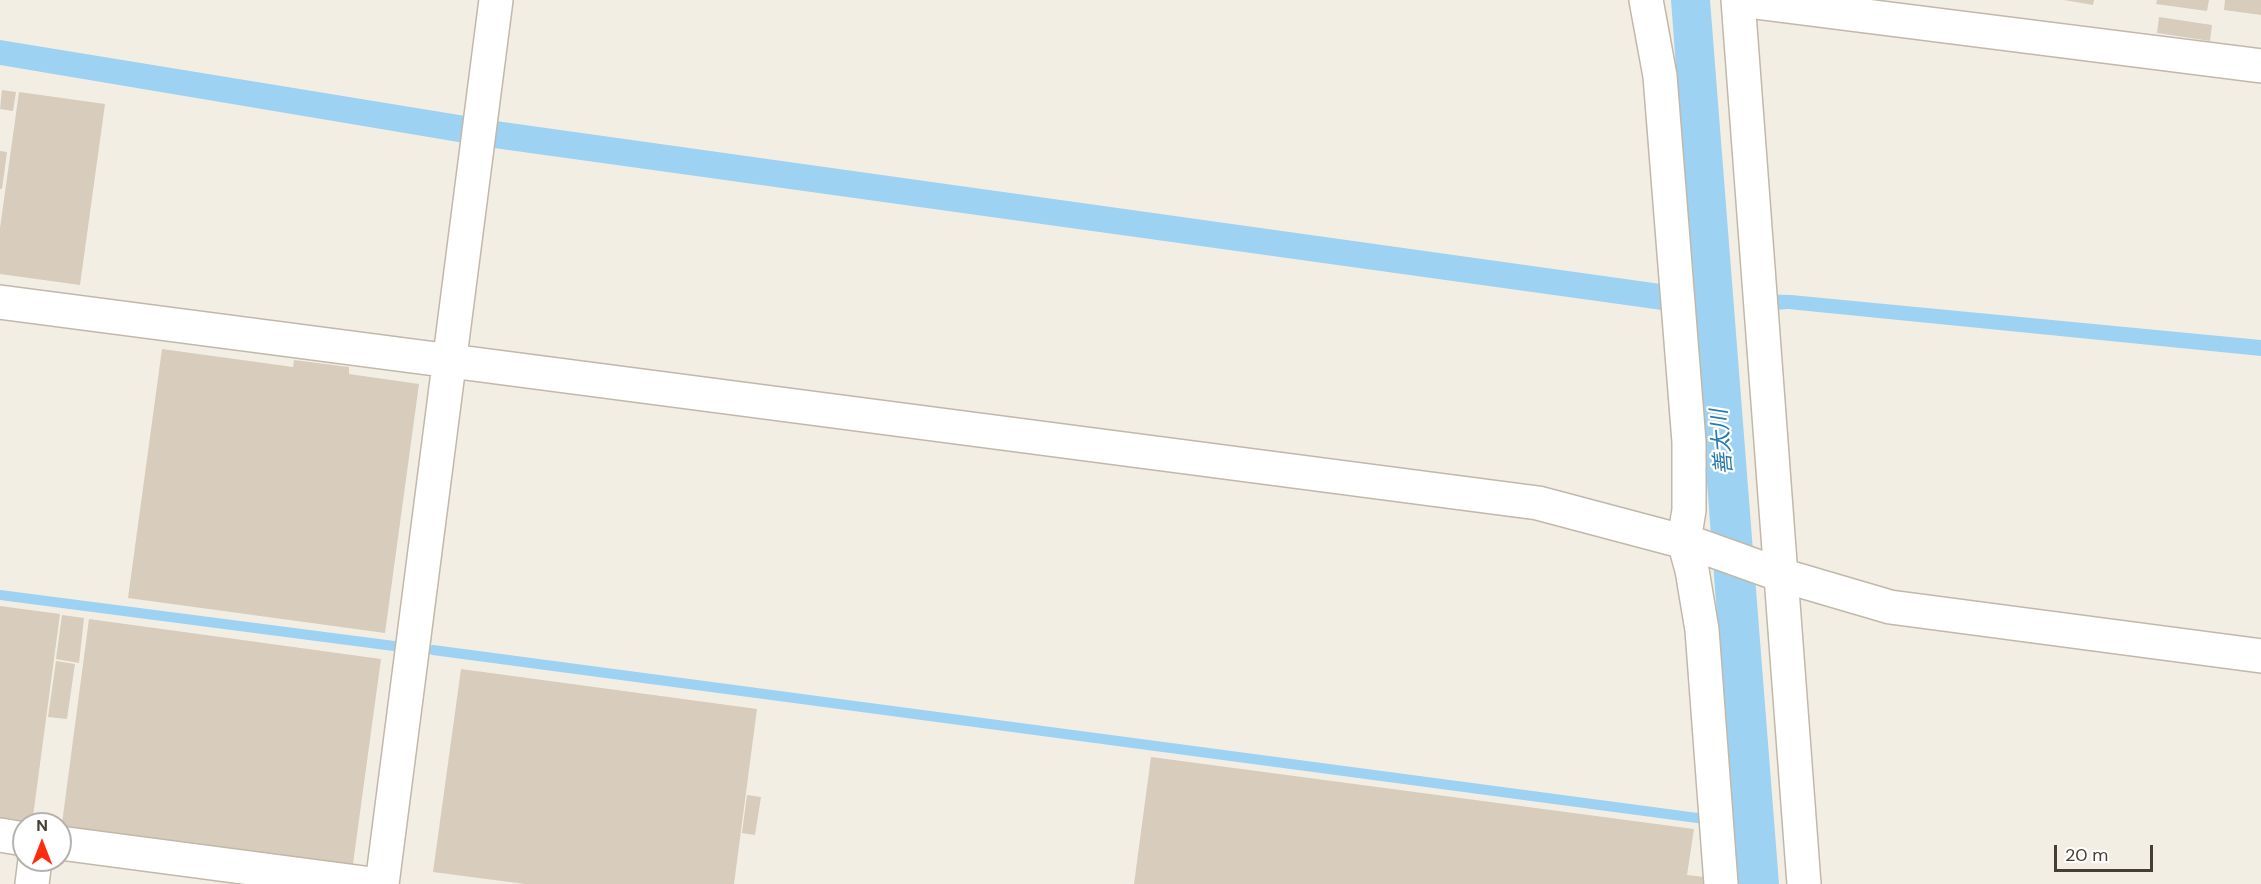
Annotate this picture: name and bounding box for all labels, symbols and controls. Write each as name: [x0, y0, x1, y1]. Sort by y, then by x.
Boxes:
water label: 善太川: [1707, 408, 1739, 476]
north arrow: [12, 812, 72, 872]
text: N: [36, 815, 48, 836]
scale bar: [2057, 833, 2156, 871]
text: 20 m: [2065, 843, 2108, 867]

